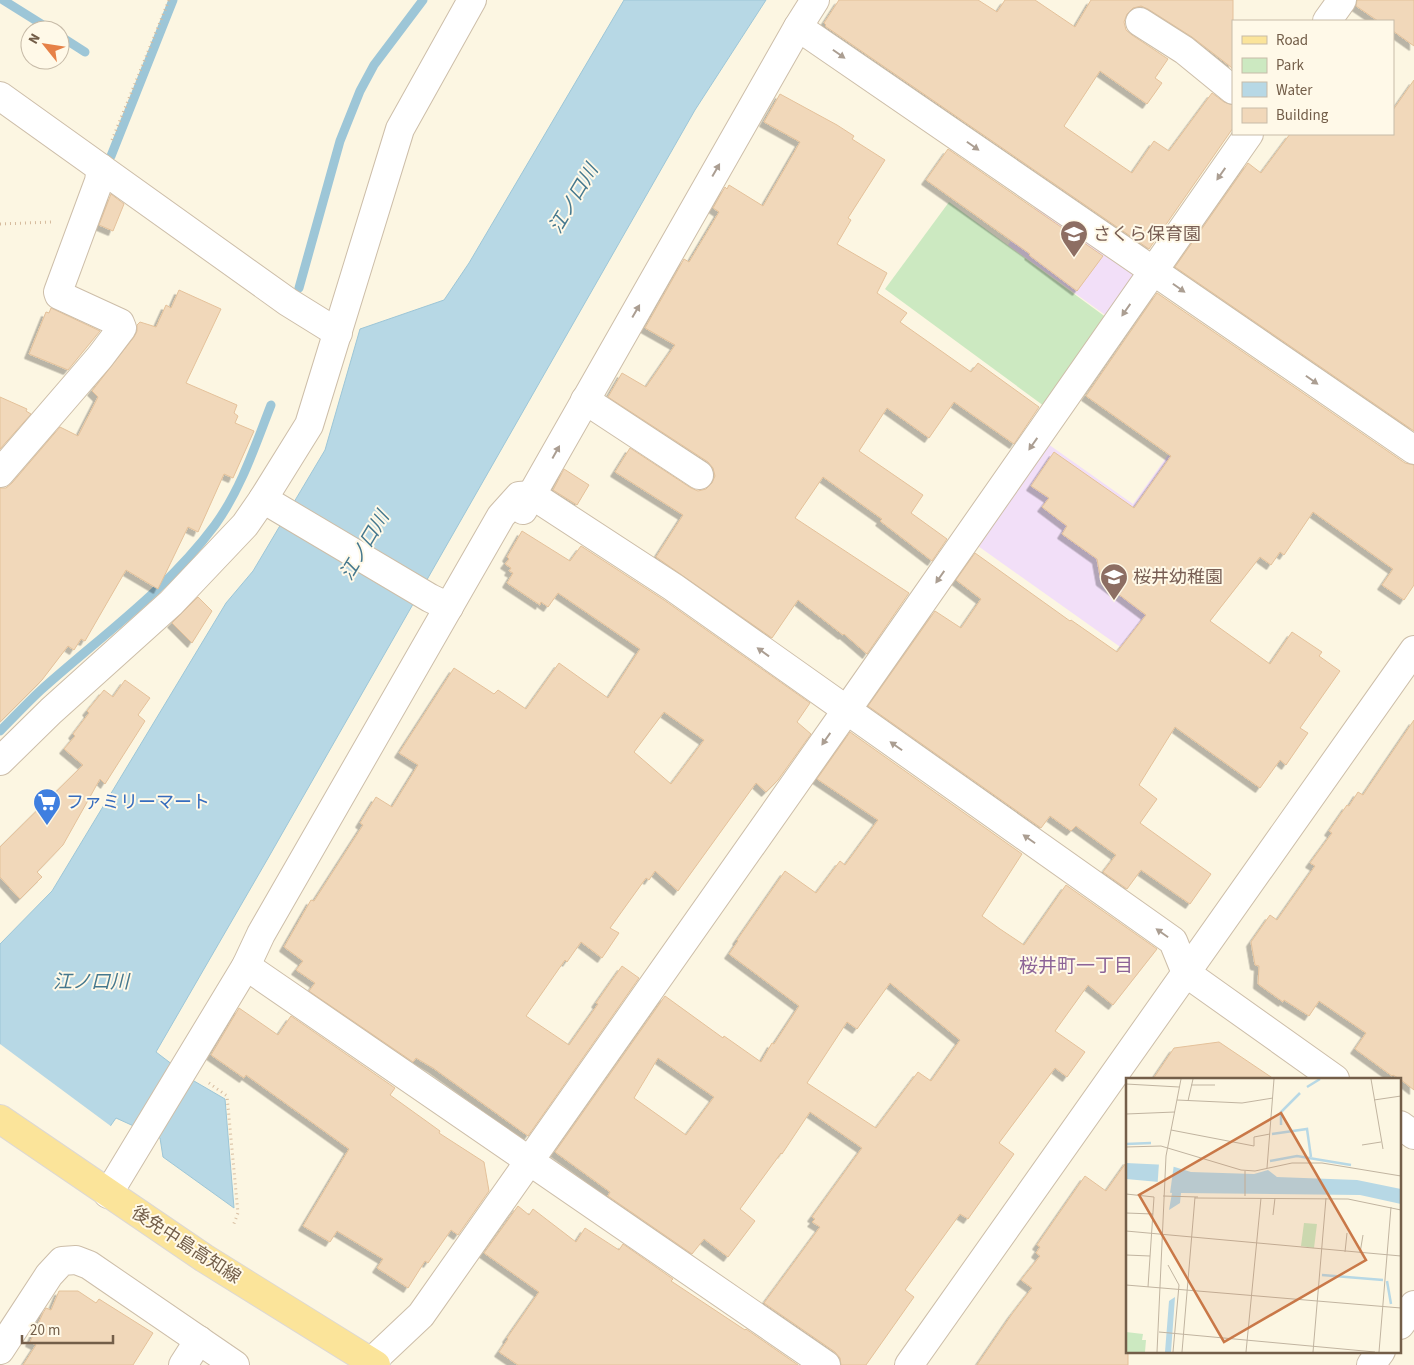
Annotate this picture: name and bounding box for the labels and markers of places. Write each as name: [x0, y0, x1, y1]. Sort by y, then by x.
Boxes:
school or university icon: さくら保育園: [1059, 219, 1089, 258]
place label: さくら保育園: [1093, 222, 1201, 247]
school or university icon: 桜井幼稚園: [1099, 562, 1129, 601]
place label: 桜井幼稚園: [1133, 565, 1223, 590]
supermarket icon: ファミリーマート: [32, 787, 62, 826]
place label: ファミリーマート: [66, 790, 210, 815]

